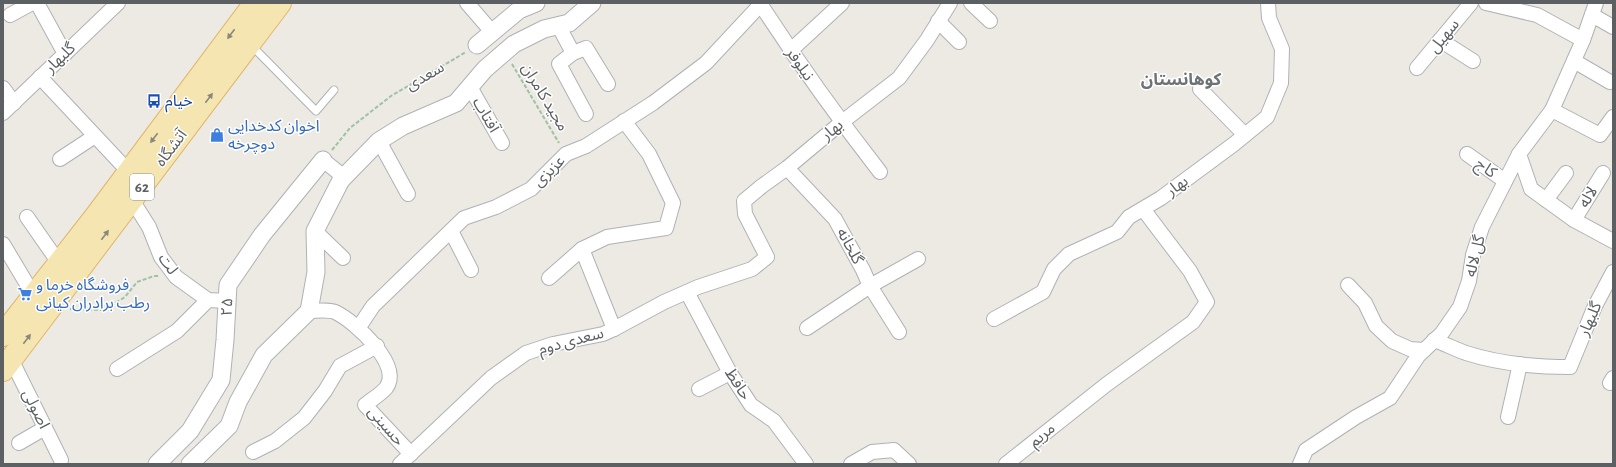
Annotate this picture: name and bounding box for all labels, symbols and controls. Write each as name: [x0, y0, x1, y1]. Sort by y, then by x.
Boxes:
street label: سهیل: [1426, 16, 1463, 57]
one-way arrow: [227, 29, 236, 40]
street label: گلبهار: [40, 39, 79, 78]
street label: نیلوفر: [782, 44, 817, 84]
street label: سعدی: [403, 59, 447, 94]
street label: مجید کامران: [518, 60, 571, 134]
district label: کوهانستان: [1141, 71, 1222, 89]
bus stop icon: خیام: [146, 93, 162, 109]
place label: خیام: [165, 93, 193, 113]
one-way arrow: [205, 93, 213, 103]
street label: آفتاب: [469, 94, 504, 137]
street label: بهار: [817, 117, 847, 145]
place label: اخوان کدخدایی دوچرخه: [228, 118, 320, 154]
street label: آتشگاه: [151, 125, 191, 169]
shop icon: اخوان کدخدایی دوچرخه: [209, 127, 225, 143]
one-way arrow: [149, 133, 158, 144]
street label: عزیزی: [530, 152, 569, 190]
street label: کاج: [1470, 155, 1500, 184]
street label: بهار: [1162, 173, 1192, 201]
road number: 62: [130, 174, 154, 200]
street label: لاله: [1576, 184, 1600, 210]
street label: گلخانه: [834, 225, 867, 267]
one-way arrow: [101, 230, 110, 241]
street label: گل لاله: [1461, 233, 1489, 279]
street label: لت: [155, 251, 181, 277]
place label: فروشگاه خرما و رطب برادران کیانی: [36, 276, 150, 312]
supermarket icon: فروشگاه خرما و رطب برادران کیانی: [17, 286, 33, 302]
street label: ۲۵: [219, 297, 235, 317]
street label: گلبهار: [1574, 299, 1606, 340]
street label: سعدی دوم: [537, 325, 606, 361]
one-way arrow: [22, 333, 31, 344]
street label: حافظ: [722, 365, 754, 403]
street label: اصولی: [19, 387, 52, 432]
street label: حسینی: [364, 403, 407, 449]
street label: مریم: [1026, 420, 1060, 453]

